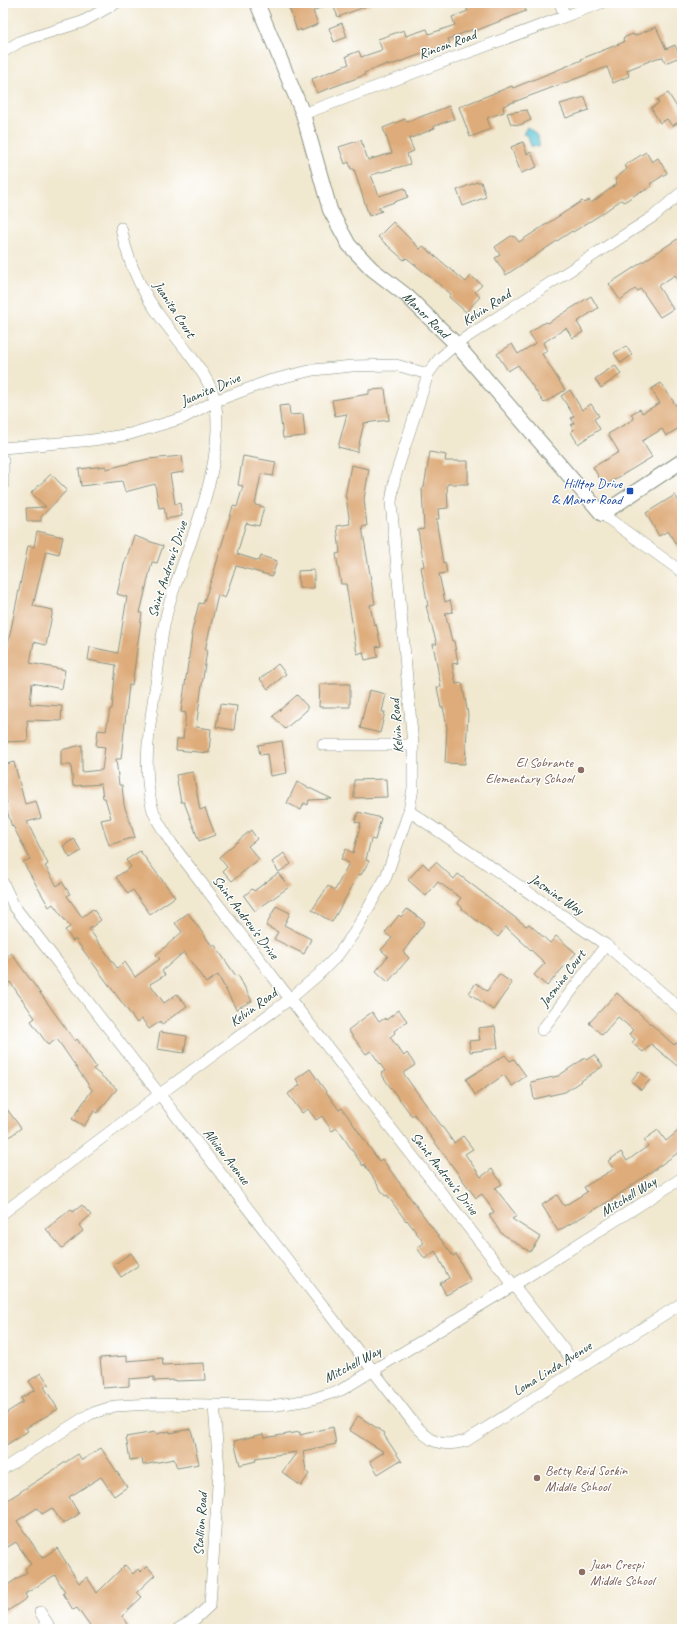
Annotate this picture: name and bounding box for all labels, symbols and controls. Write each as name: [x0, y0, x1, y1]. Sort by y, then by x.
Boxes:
street label: Rincon Road: [416, 25, 481, 63]
street label: Juanita Court: [149, 277, 200, 342]
street label: Kelvin Road: [459, 284, 516, 329]
street label: Manor Road: [399, 288, 455, 344]
street label: Juanita Drive: [177, 369, 244, 410]
place label: Hilltop Drive & Manor Road: [551, 475, 624, 508]
marker: Hilltop Drive & Manor Road: [625, 486, 635, 496]
street label: Saint Andrew's Drive: [144, 518, 191, 619]
street label: Kelvin Road: [386, 696, 407, 754]
place label: El Sobrante Elementary School: [486, 754, 576, 787]
marker: El Sobrante Elementary School: [576, 765, 586, 775]
street label: Jasmine Way: [526, 870, 588, 919]
street label: Saint Andrew's Drive: [209, 872, 283, 964]
street label: Jasmine Court: [535, 945, 590, 1011]
street label: Kelvin Road: [226, 983, 282, 1030]
street label: Allview Avenue: [199, 1125, 255, 1189]
street label: Saint Andrew's Drive: [407, 1129, 483, 1219]
street label: Mitchell Way: [597, 1172, 660, 1220]
street label: Loma Linda Avenue: [510, 1337, 596, 1399]
street label: Mitchell Way: [321, 1342, 385, 1387]
place label: Betty Reid Soskin Middle School: [545, 1462, 628, 1495]
marker: Betty Reid Soskin Middle School: [532, 1473, 542, 1483]
street label: Stallion Road: [190, 1489, 211, 1556]
place label: Juan Crespi Middle School: [589, 1556, 657, 1589]
marker: Juan Crespi Middle School: [577, 1567, 587, 1577]

